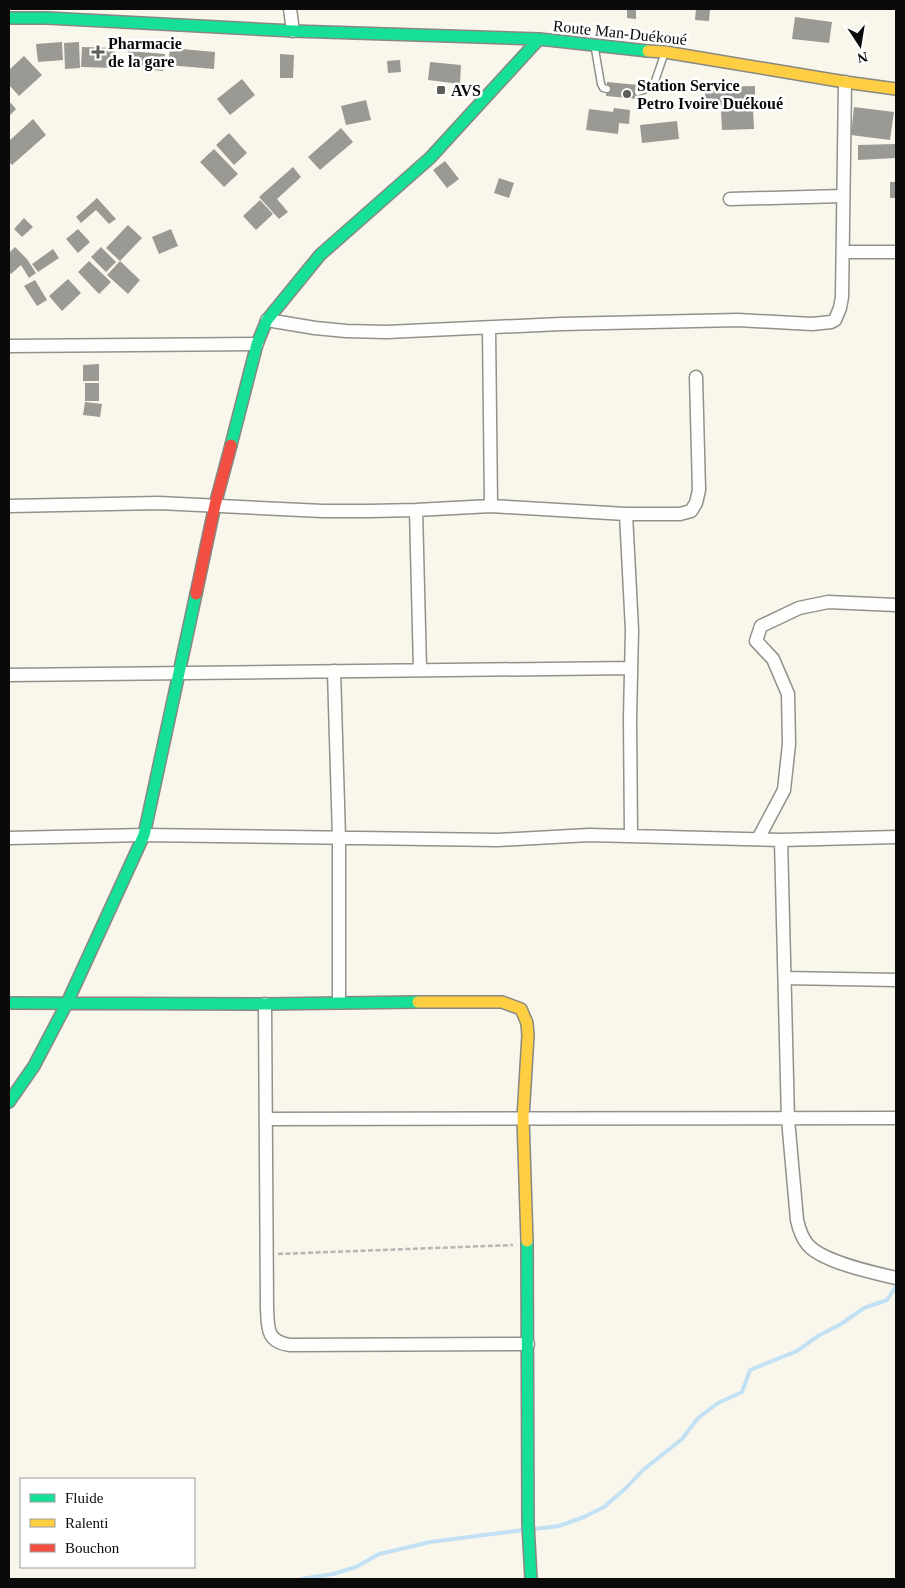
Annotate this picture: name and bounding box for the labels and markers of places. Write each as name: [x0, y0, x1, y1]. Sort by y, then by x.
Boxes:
place label: Pharmacie de la gare: [108, 35, 182, 71]
marker: Pharmacie de la gare: [92, 46, 104, 58]
place label: Station Service Petro Ivoire Duékoué: [637, 77, 783, 112]
place label: AVS: [451, 82, 481, 99]
marker: AVS: [435, 84, 447, 96]
marker: Station Service Petro Ivoire Duékoué: [621, 88, 633, 100]

